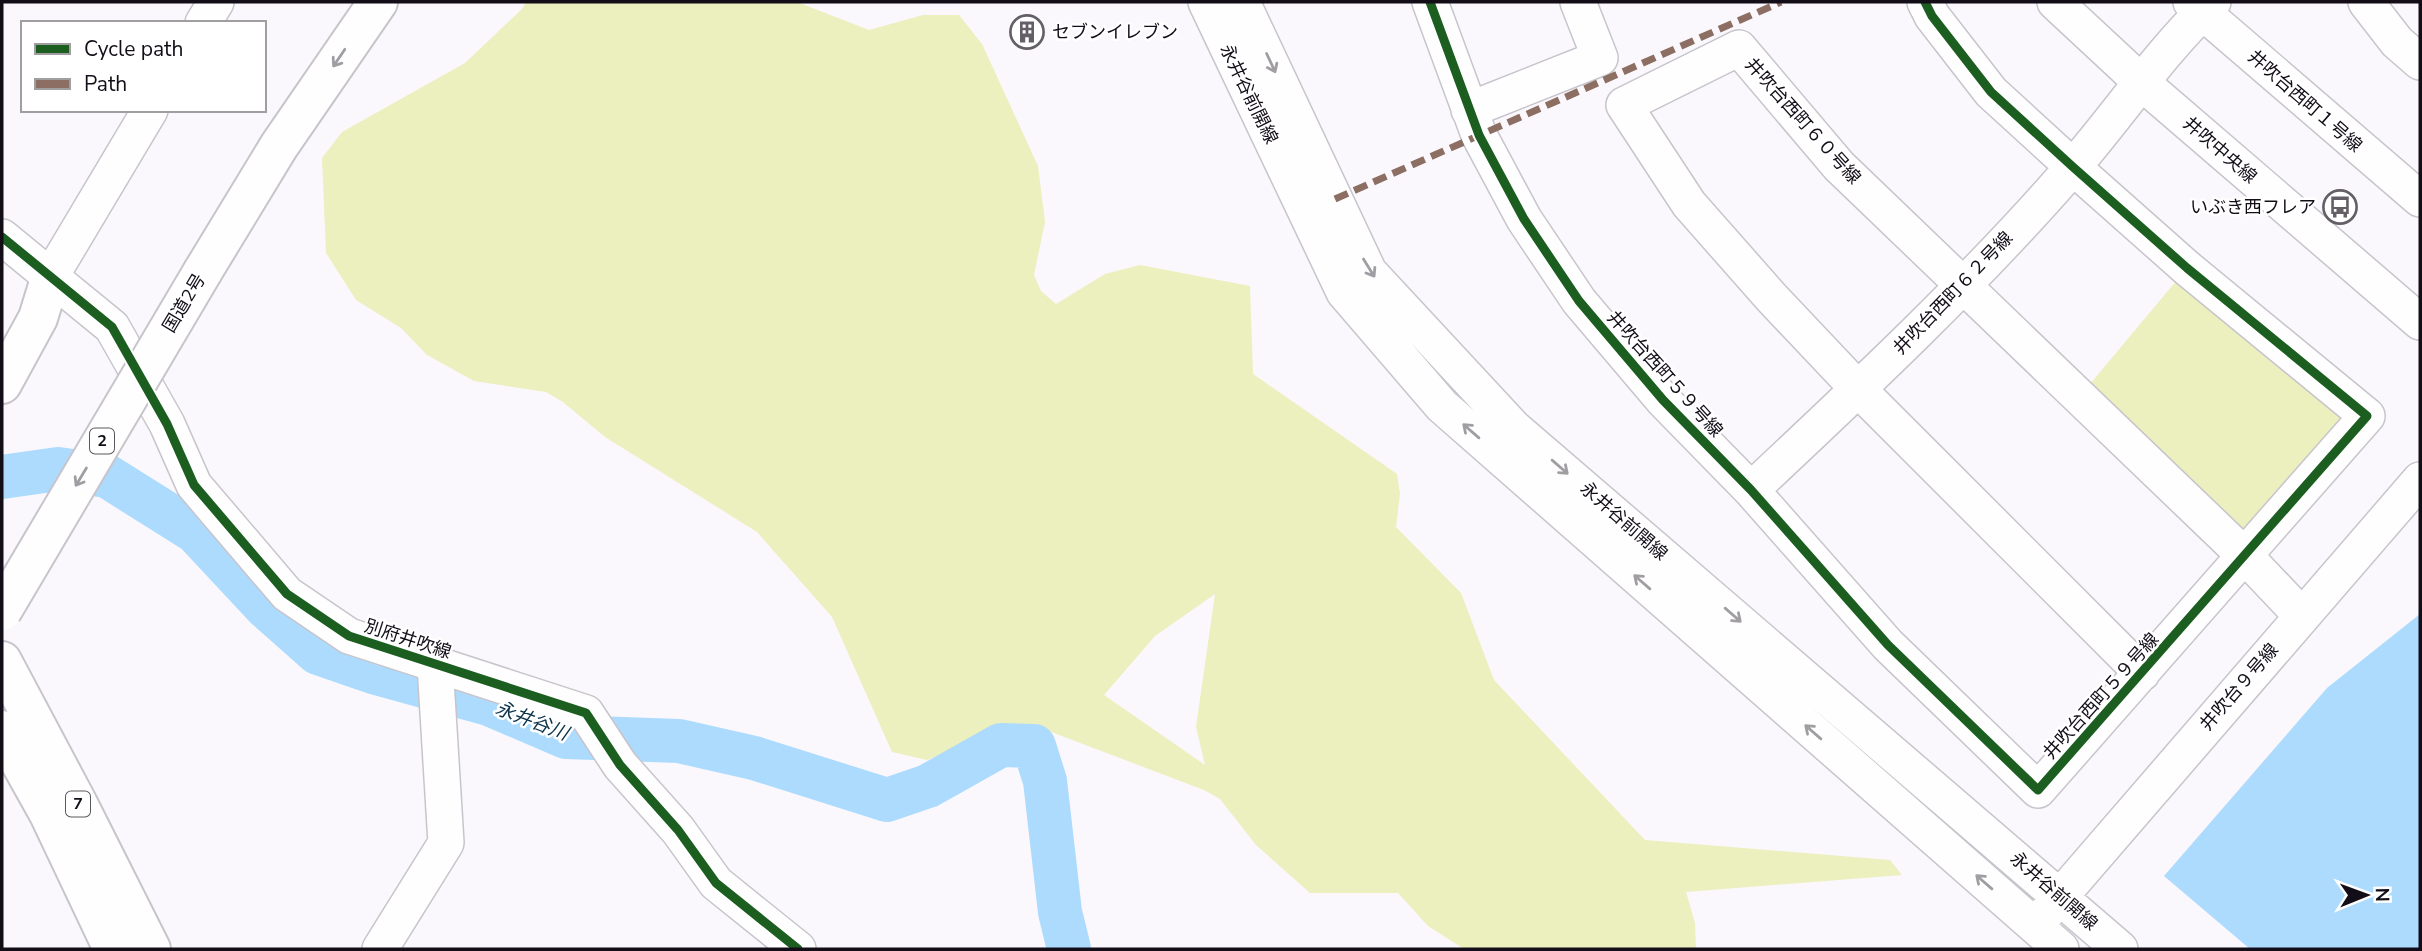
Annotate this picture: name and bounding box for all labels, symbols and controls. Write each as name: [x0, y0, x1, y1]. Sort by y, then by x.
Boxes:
building icon: セブンイレブン: [1008, 13, 1046, 51]
place label: セブンイレブン: [1052, 20, 1178, 44]
legend: [21, 21, 266, 112]
text: Cycle path: [84, 35, 183, 63]
street label: 永井谷前開線: [1215, 40, 1283, 148]
street label: 井吹台西町１号線: [2243, 45, 2367, 157]
one-way arrow: [332, 48, 346, 67]
one-way arrow: [1265, 52, 1278, 74]
street label: 井吹台西町６０号線: [1740, 53, 1866, 189]
text: Path: [84, 70, 127, 98]
street label: 井吹中央線: [2178, 111, 2262, 189]
bus stop icon: いぶき西フレア: [2321, 188, 2359, 226]
place label: いぶき西フレア: [2190, 195, 2316, 219]
street label: 井吹台西町６２号線: [1888, 226, 2018, 360]
one-way arrow: [1362, 258, 1376, 278]
street label: 国道2号: [157, 269, 211, 337]
street label: 井吹台西町５９号線: [1602, 306, 1728, 442]
one-way arrow: [1462, 423, 1480, 439]
road number: 2: [90, 428, 114, 454]
one-way arrow: [1551, 459, 1569, 475]
one-way arrow: [74, 467, 88, 487]
street label: 永井谷前開線: [1575, 477, 1673, 565]
one-way arrow: [1634, 573, 1651, 590]
one-way arrow: [1724, 607, 1742, 623]
street label: 別府井吹線: [361, 614, 455, 664]
street label: 井吹台西町５９号線: [2038, 628, 2164, 764]
street label: 井吹台９号線: [2195, 638, 2283, 736]
water label: 永井谷川: [492, 695, 574, 747]
one-way arrow: [1804, 724, 1822, 740]
road number: 7: [66, 792, 90, 817]
street label: 永井谷前開線: [2005, 847, 2103, 935]
north arrow: [2331, 860, 2401, 930]
one-way arrow: [1975, 874, 1993, 890]
text: N: [2369, 887, 2395, 902]

